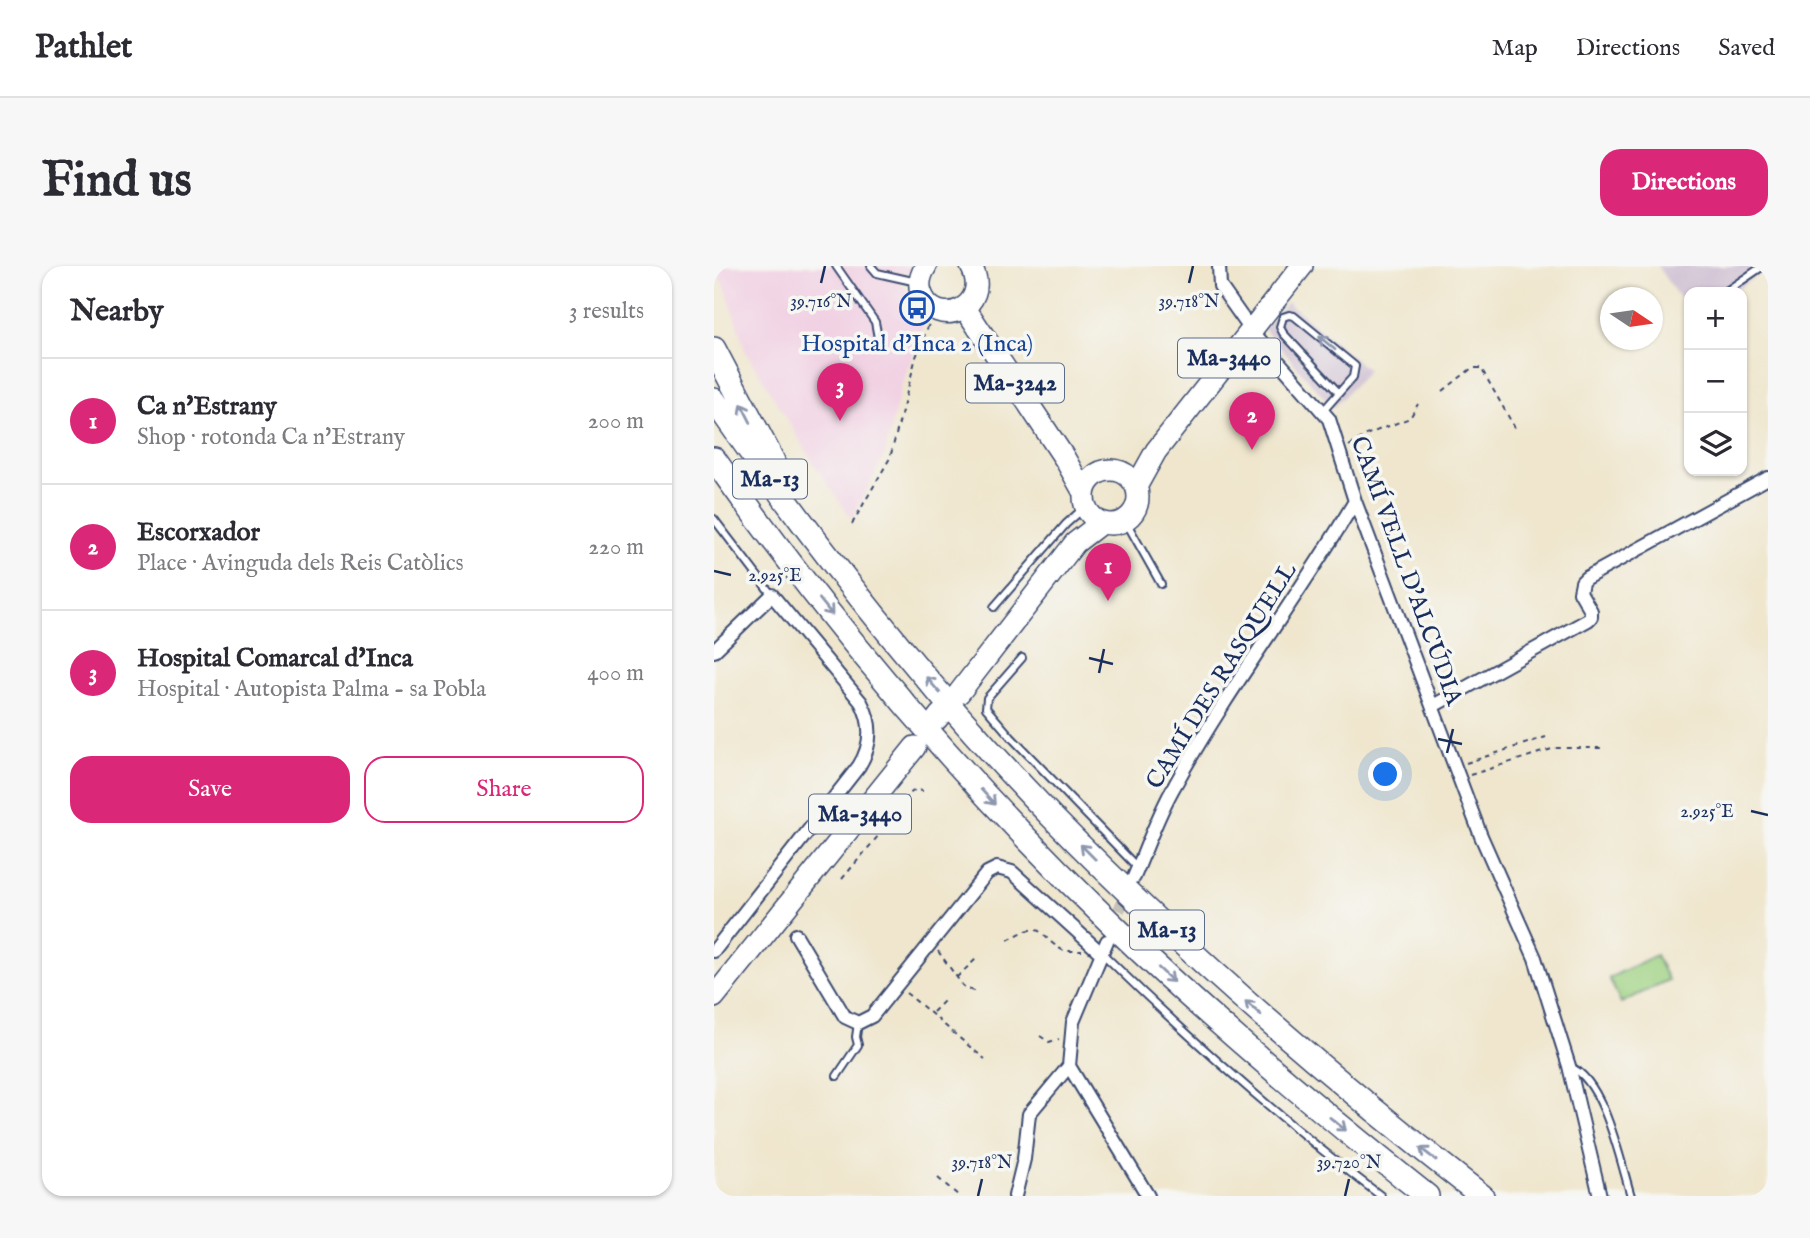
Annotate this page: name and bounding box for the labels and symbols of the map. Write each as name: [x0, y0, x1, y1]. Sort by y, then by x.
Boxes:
north arrow: [1600, 287, 1663, 350]
bus stop icon: Hospital d'Inca 2 (Inca): [898, 289, 936, 327]
text: 39.716°N: [790, 291, 852, 314]
text: 39.718°N: [1159, 291, 1220, 314]
place label: Hospital d'Inca 2 (Inca): [801, 329, 1033, 360]
one-way arrow: [1319, 336, 1337, 351]
road number: Ma-3440: [1178, 338, 1280, 377]
pin: 3: [817, 363, 863, 421]
road number: Ma-3242: [966, 364, 1064, 402]
pin: 2: [1229, 392, 1275, 450]
one-way arrow: [739, 403, 753, 424]
street label: CAMÍ VELL D'ALCÚDIA: [1343, 432, 1469, 711]
road number: Ma-13: [733, 460, 807, 498]
pin: 1: [1085, 543, 1131, 601]
street label: CAMÍ DES RASQUELL: [1140, 556, 1305, 795]
text: 2.925°E: [748, 565, 802, 588]
one-way arrow: [819, 598, 834, 616]
one-way arrow: [925, 677, 941, 695]
your location: [1368, 757, 1402, 791]
one-way arrow: [979, 788, 996, 805]
road number: Ma-3440: [809, 794, 911, 834]
text: 2.925°E: [1680, 801, 1734, 824]
one-way arrow: [1079, 844, 1096, 861]
road number: Ma-13: [1130, 910, 1204, 950]
one-way arrow: [1157, 967, 1174, 984]
one-way arrow: [1244, 1000, 1262, 1016]
one-way arrow: [1328, 1116, 1346, 1132]
one-way arrow: [1419, 1146, 1438, 1161]
text: 39.718°N: [952, 1152, 1013, 1175]
text: 39.720°N: [1317, 1152, 1382, 1175]

